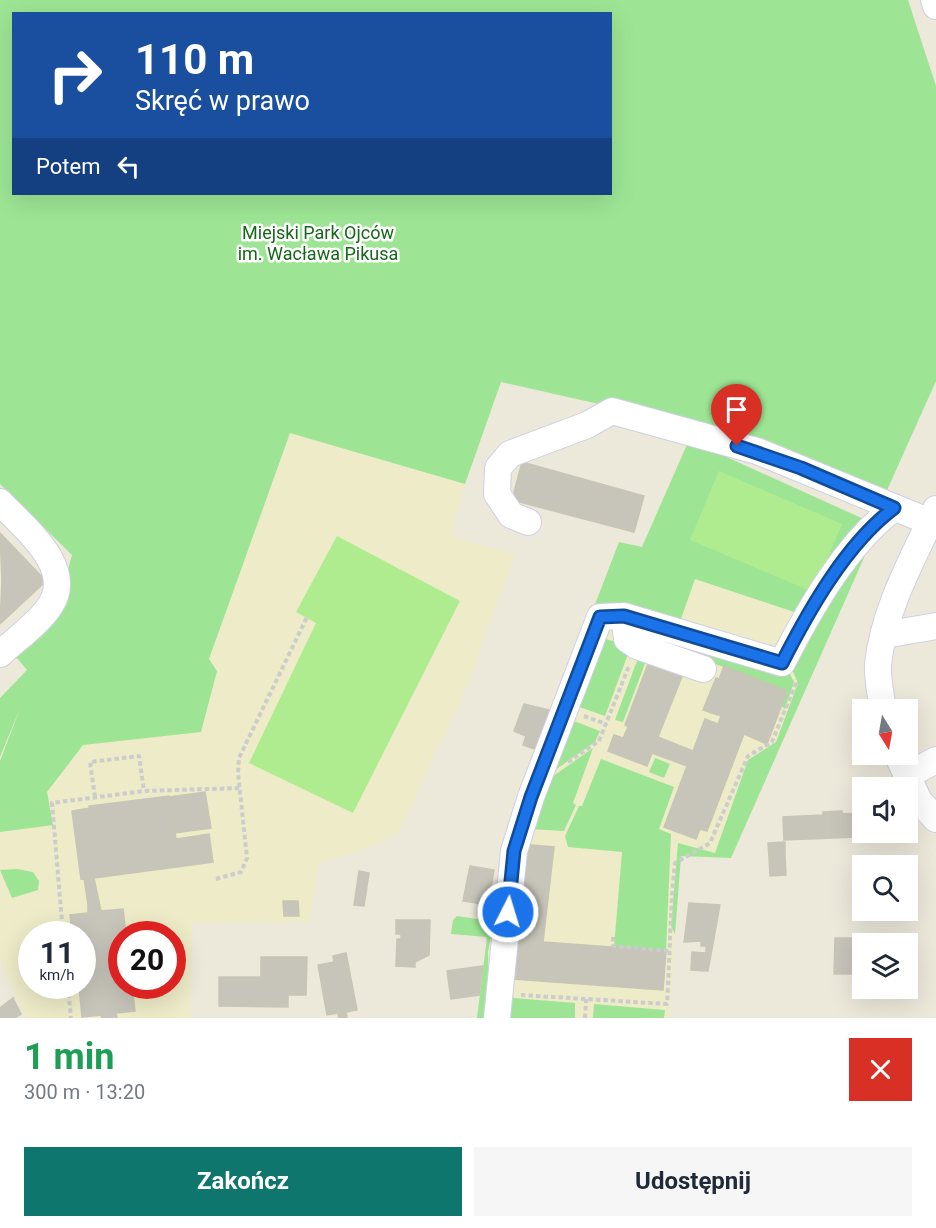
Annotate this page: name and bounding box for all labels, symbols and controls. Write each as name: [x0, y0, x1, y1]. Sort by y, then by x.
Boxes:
text: 110 m: [135, 35, 254, 84]
icon: right: [36, 36, 114, 114]
text: Skręć w prawo: [135, 85, 310, 117]
icon: left: [112, 150, 145, 183]
text: Potem: [36, 154, 100, 179]
park label: Miejski Park Ojców im. Wacława Pikusa: [238, 222, 398, 264]
pin: [711, 384, 762, 446]
icon: arrive: [720, 393, 753, 426]
north arrow: [852, 699, 918, 765]
map controls: [852, 699, 918, 999]
button: sound: [852, 777, 918, 843]
button: search: [852, 855, 918, 921]
position arrow: [476, 880, 540, 944]
speed limit sign: 20: [108, 921, 186, 999]
button: layers: [852, 933, 918, 999]
text: 11: [40, 935, 74, 970]
text: km/h: [39, 966, 75, 984]
text: 1 min: [24, 1036, 115, 1078]
button: close: [849, 1038, 912, 1101]
text: 300 m · 13:20: [24, 1080, 145, 1104]
button: Zakończ: [24, 1147, 462, 1216]
button: Udostępnij: [474, 1147, 912, 1216]

